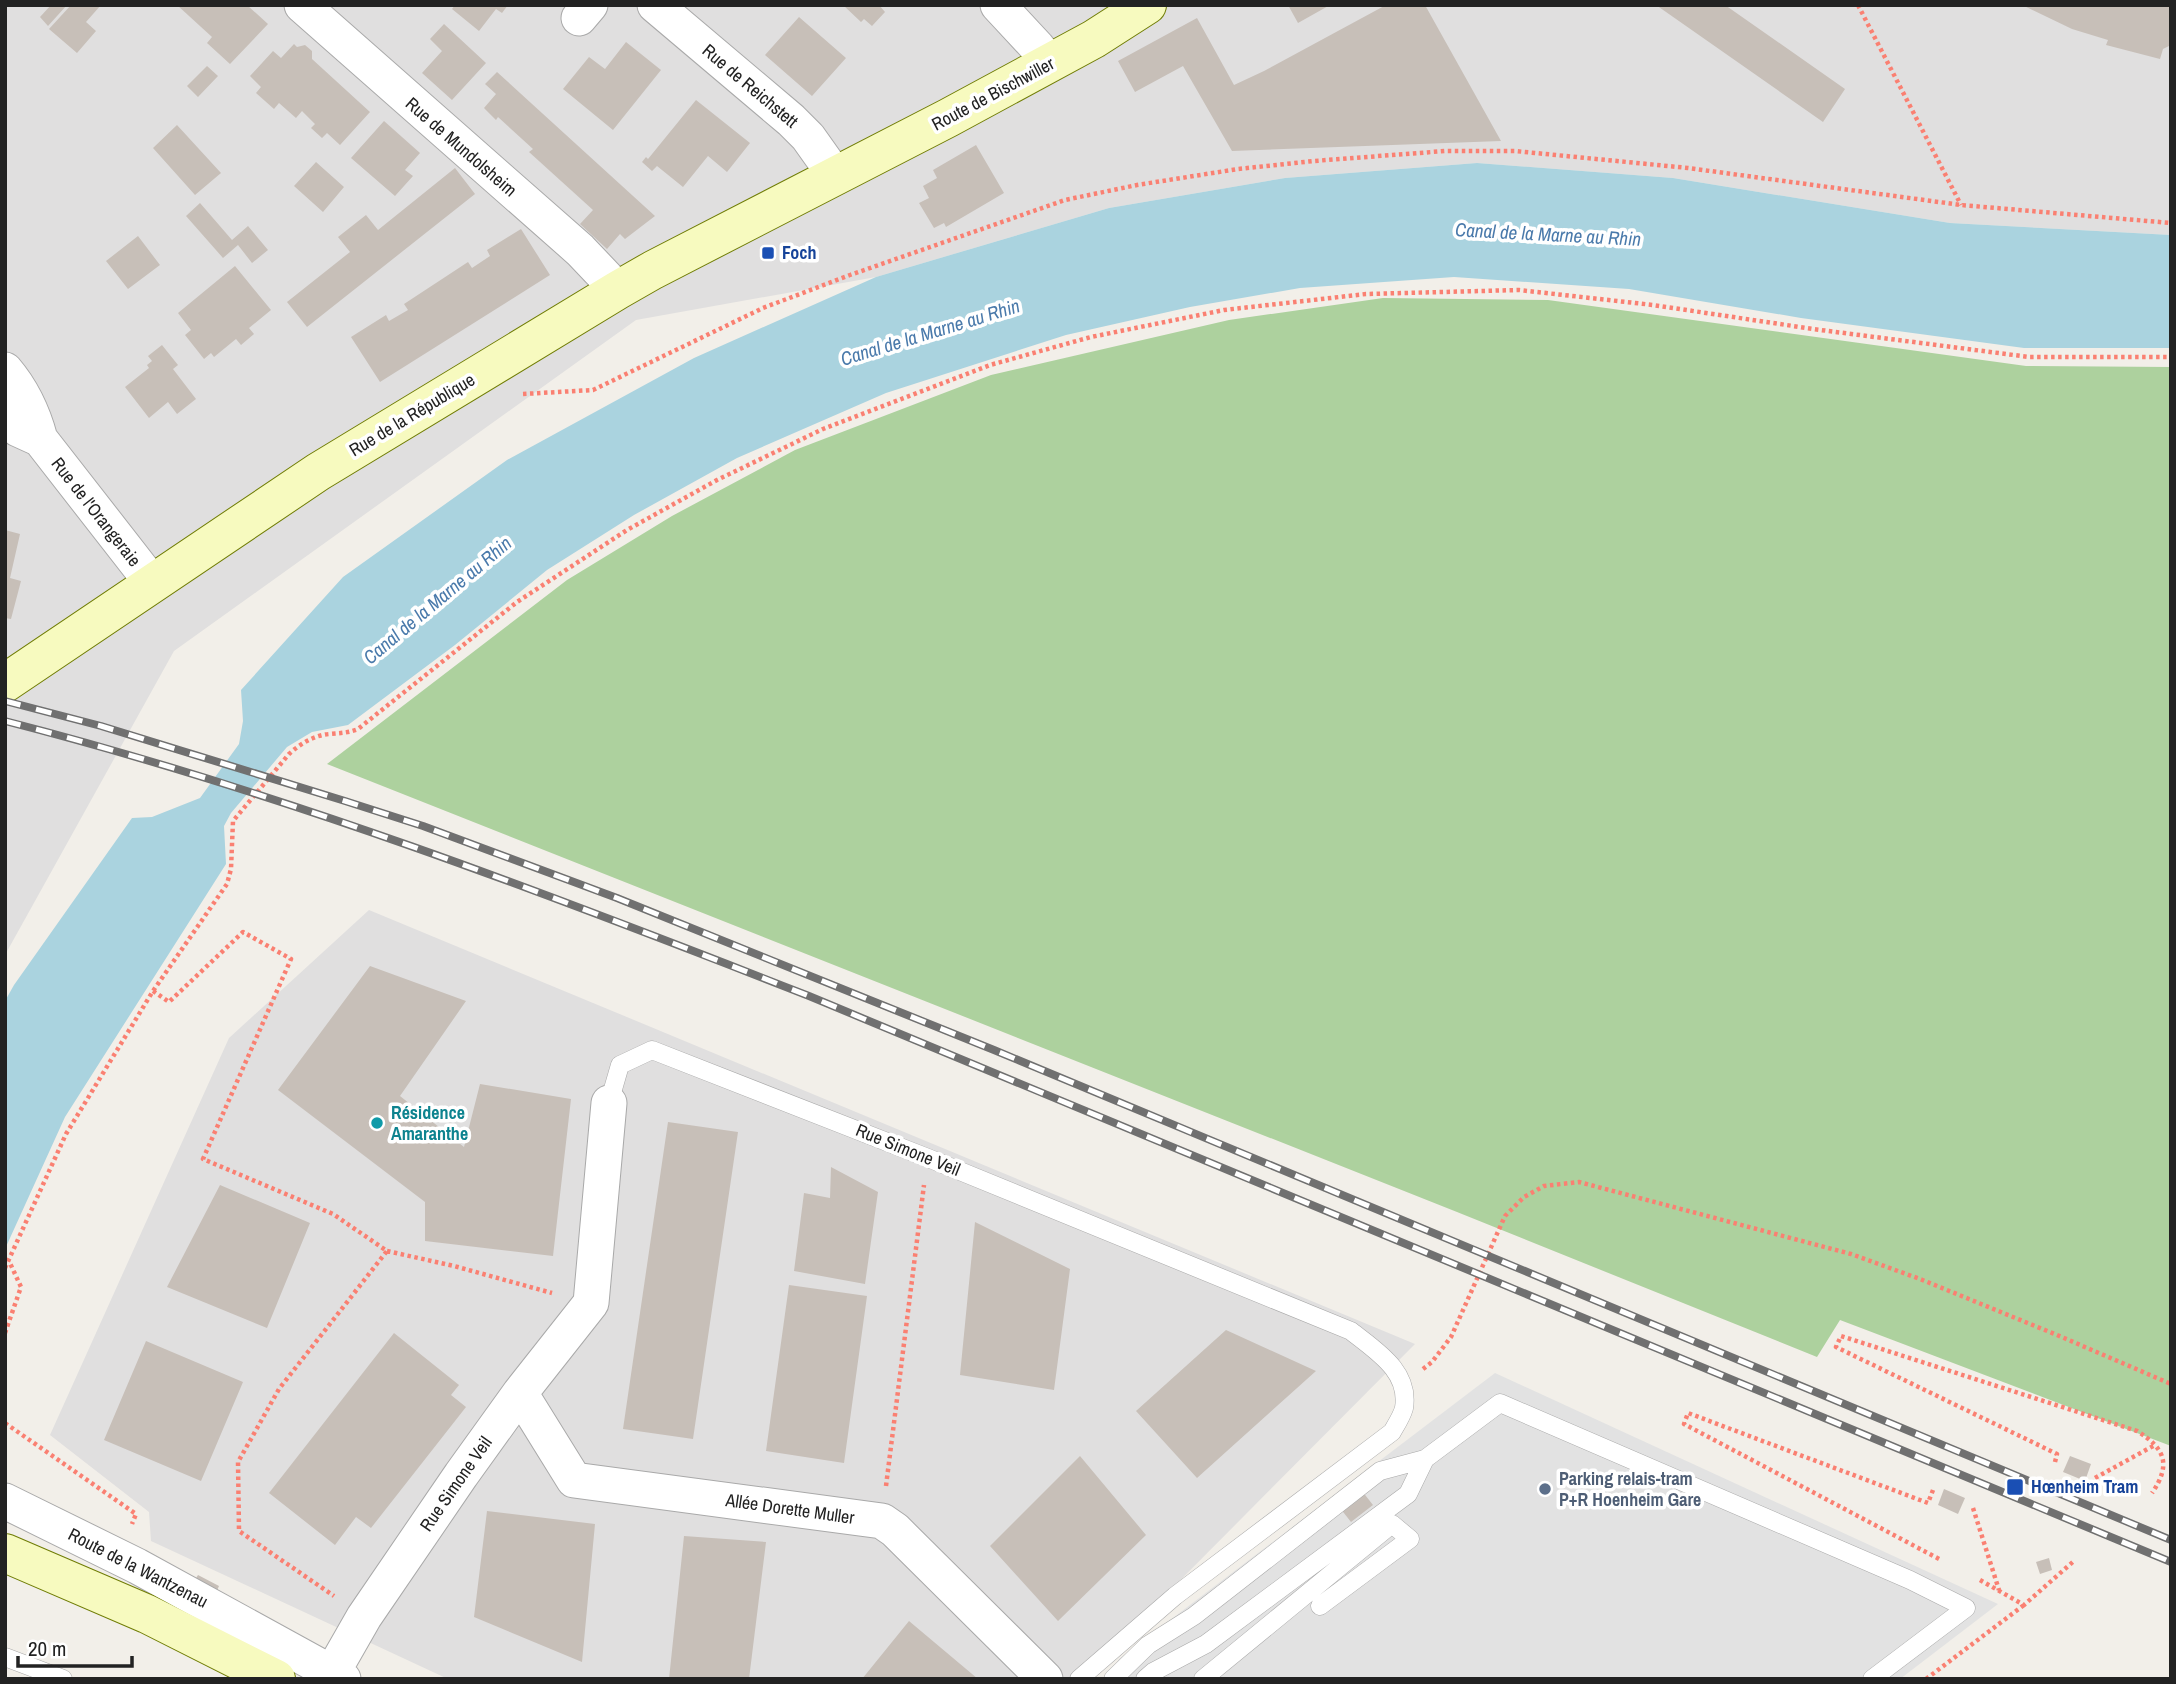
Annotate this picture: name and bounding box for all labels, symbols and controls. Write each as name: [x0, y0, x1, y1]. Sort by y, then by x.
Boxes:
street label: Rue de Reichstett: [697, 38, 804, 133]
street label: Route de Bischwiller: [927, 51, 1058, 136]
street label: Rue de Mundolsheim: [400, 91, 522, 202]
water label: Canal de la Marne au Rhin: [1454, 216, 1642, 252]
place label: Foch: [782, 240, 817, 265]
marker: Foch: [760, 245, 776, 261]
water label: Canal de la Marne au Rhin: [837, 292, 1023, 372]
street label: Rue de la République: [344, 367, 479, 462]
street label: Rue de l'Orangeraie: [46, 452, 147, 572]
water label: Canal de la Marne au Rhin: [357, 530, 517, 670]
place label: Résidence Amaranthe: [391, 1100, 468, 1146]
marker: Résidence Amaranthe: [369, 1115, 385, 1131]
street label: Rue Simone Veil: [852, 1117, 964, 1182]
street label: Rue Simone Veil: [414, 1431, 498, 1536]
place label: Parking relais-tram P+R Hoenheim Gare: [1559, 1466, 1701, 1512]
place label: Hœnheim Tram: [2031, 1474, 2138, 1499]
marker: Hœnheim Tram: [2005, 1477, 2025, 1497]
marker: Parking relais-tram P+R Hoenheim Gare: [1537, 1481, 1553, 1497]
street label: Allée Dorette Muller: [723, 1487, 856, 1530]
street label: Route de la Wantzenau: [64, 1522, 212, 1614]
scale bar: [18, 1624, 131, 1668]
text: 20 m: [28, 1634, 66, 1663]

